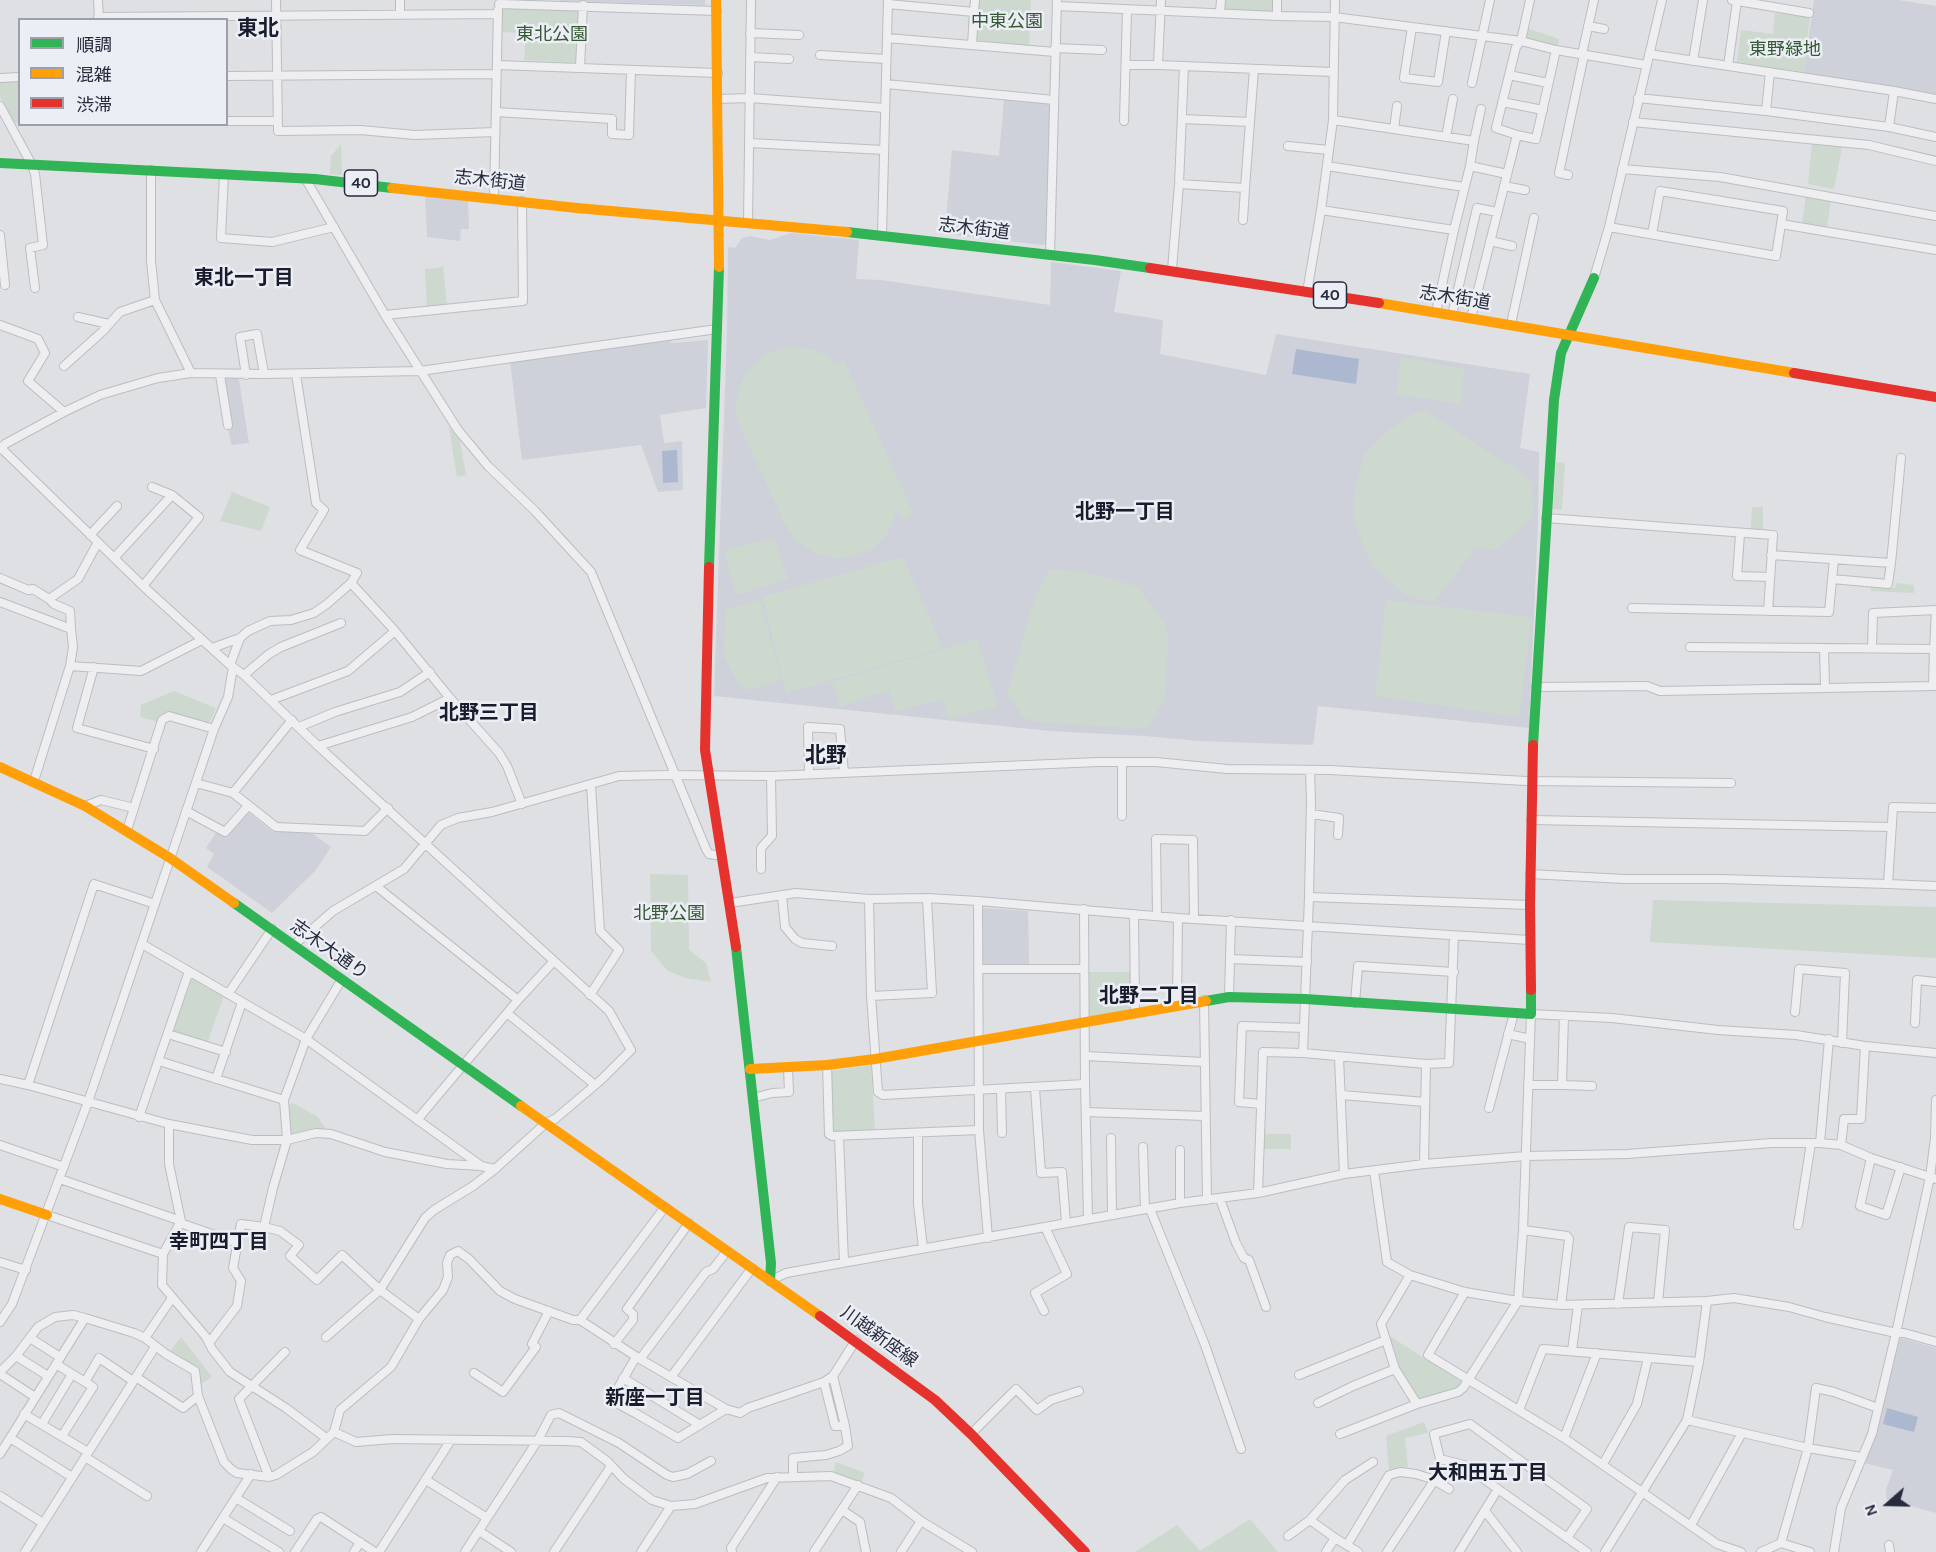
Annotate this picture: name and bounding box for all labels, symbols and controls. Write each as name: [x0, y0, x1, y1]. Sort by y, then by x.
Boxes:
park label: 中東公園: [971, 11, 1043, 33]
district label: 東北: [237, 16, 279, 42]
legend: [18, 18, 228, 126]
park label: 東北公園: [516, 24, 588, 46]
text: 順調: [76, 34, 112, 56]
park label: 東野緑地: [1749, 39, 1821, 61]
text: 混雑: [76, 64, 112, 86]
text: 渋滞: [76, 94, 112, 116]
street label: 志木街道: [453, 166, 527, 196]
road number: 40: [344, 170, 378, 196]
street label: 志木街道: [937, 214, 1011, 244]
district label: 東北一丁目: [194, 266, 294, 290]
road number: 40: [1314, 282, 1346, 308]
street label: 志木街道: [1418, 282, 1492, 314]
district label: 北野一丁目: [1075, 500, 1175, 524]
district label: 北野三丁目: [439, 701, 539, 725]
district label: 北野: [805, 743, 847, 769]
park label: 北野公園: [633, 903, 705, 925]
street label: 志木大通り: [286, 915, 372, 985]
district label: 北野二丁目: [1099, 984, 1199, 1008]
district label: 幸町四丁目: [169, 1230, 269, 1254]
street label: 川越新座線: [836, 1302, 922, 1372]
district label: 新座一丁目: [605, 1386, 705, 1410]
district label: 大和田五丁目: [1428, 1461, 1548, 1485]
north arrow: [1858, 1474, 1918, 1534]
text: N: [1860, 1502, 1882, 1519]

